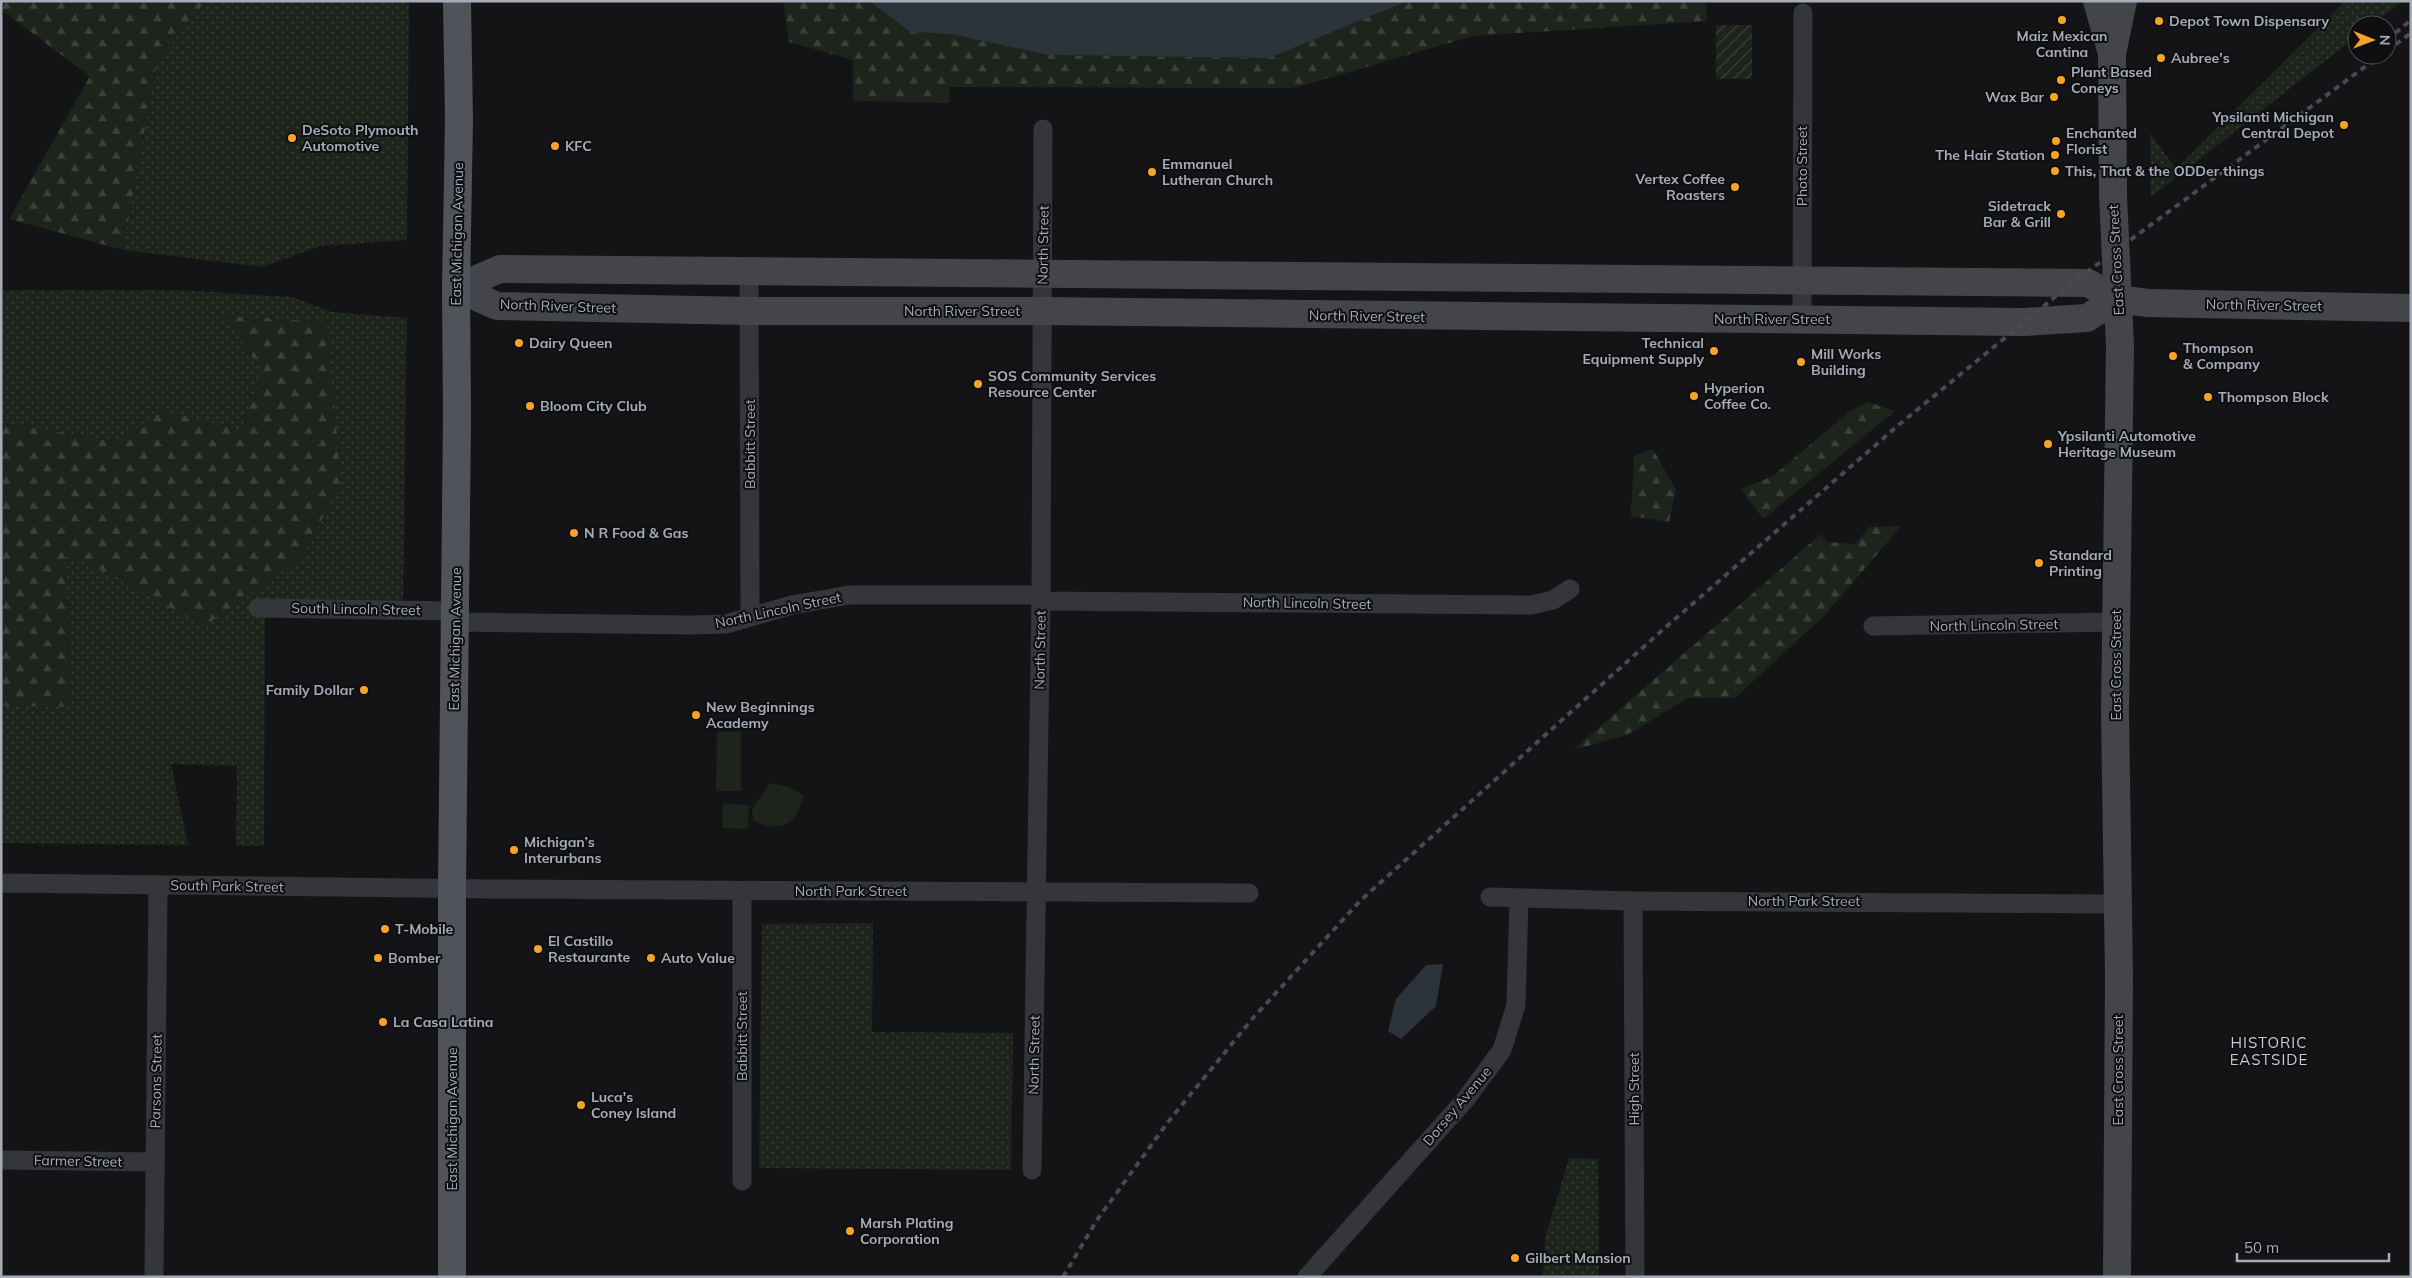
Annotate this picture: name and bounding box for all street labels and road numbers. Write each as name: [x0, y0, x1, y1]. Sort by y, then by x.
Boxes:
street label: Photo Street: [1793, 126, 1811, 206]
street label: East Michigan Avenue: [447, 162, 467, 306]
street label: East Cross Street: [2104, 204, 2128, 316]
street label: North Street: [1033, 205, 1053, 285]
street label: North River Street: [500, 295, 616, 317]
street label: North River Street: [2206, 295, 2322, 315]
street label: North River Street: [904, 302, 1020, 320]
street label: North River Street: [1309, 306, 1425, 326]
street label: North River Street: [1714, 310, 1830, 328]
street label: Babbitt Street: [741, 399, 759, 489]
street label: East Michigan Avenue: [445, 567, 465, 711]
street label: North Lincoln Street: [713, 588, 843, 632]
street label: North Lincoln Street: [1243, 593, 1371, 613]
street label: South Lincoln Street: [291, 599, 421, 619]
street label: North Street: [1030, 610, 1050, 690]
street label: East Cross Street: [2107, 610, 2125, 720]
street label: North Lincoln Street: [1930, 615, 2058, 635]
street label: South Park Street: [170, 876, 284, 896]
street label: North Park Street: [795, 882, 907, 900]
street label: North Park Street: [1748, 892, 1860, 910]
street label: Babbitt Street: [733, 991, 751, 1081]
street label: North Street: [1024, 1015, 1044, 1095]
street label: East Cross Street: [2109, 1015, 2127, 1125]
street label: Parsons Street: [146, 1033, 166, 1128]
street label: East Michigan Avenue: [443, 1047, 461, 1191]
street label: High Street: [1625, 1052, 1643, 1126]
street label: Dorsey Avenue: [1419, 1063, 1495, 1149]
street label: Farmer Street: [34, 1151, 122, 1171]

